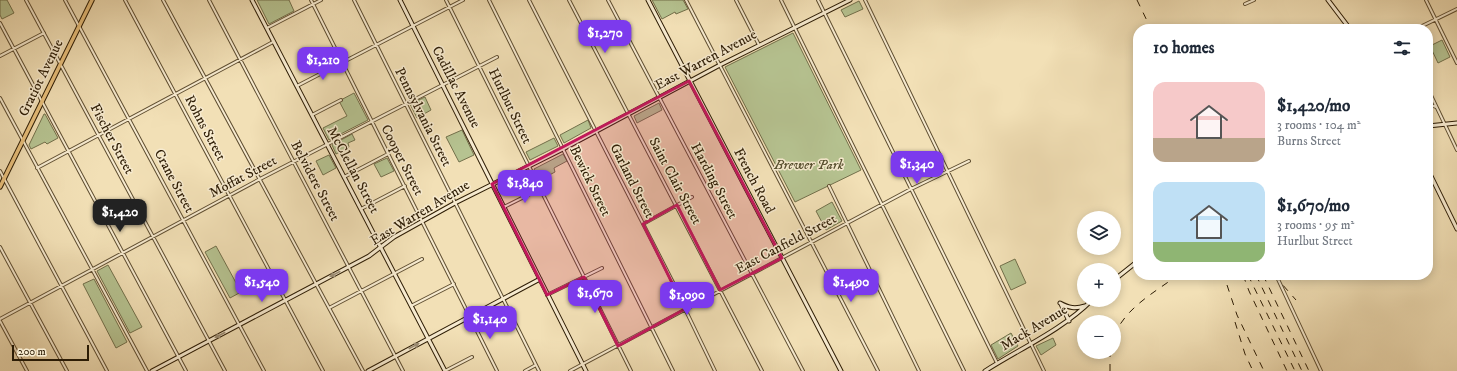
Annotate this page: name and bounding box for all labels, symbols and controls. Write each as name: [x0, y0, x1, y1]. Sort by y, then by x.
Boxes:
pin: $1,270: [572, 20, 638, 54]
text: $1,270: [587, 25, 623, 41]
street label: East Warren Avenue: [652, 25, 760, 94]
street label: Gratiot Avenue: [15, 36, 68, 120]
text: 10 homes: [1153, 37, 1215, 59]
icon: filters: [1391, 37, 1413, 59]
street label: Cadillac Avenue: [428, 43, 484, 131]
pin: $1,210: [290, 47, 356, 81]
text: $1,210: [306, 52, 340, 68]
street label: Pennsylvania Street: [390, 65, 456, 170]
street label: Hurlbut Street: [484, 65, 536, 147]
street label: Rohns Street: [180, 92, 230, 164]
text: $1,420/mo: [1277, 95, 1350, 117]
icon: home: [1185, 98, 1233, 146]
street label: Fischer Street: [86, 101, 138, 178]
text: 3 rooms · 104 m²: [1277, 117, 1360, 133]
street label: Cooper Street: [376, 122, 428, 199]
street label: McClellan Street: [323, 124, 384, 217]
text: Burns Street: [1277, 133, 1341, 149]
street label: Saint Clair Street: [645, 134, 706, 228]
street label: Belvidere Street: [286, 138, 344, 225]
street label: Harding Street: [686, 140, 742, 223]
street label: Garland Street: [606, 141, 659, 222]
street label: Bewick Street: [565, 143, 615, 220]
street label: French Road: [729, 145, 779, 217]
street label: Crane Street: [150, 146, 199, 216]
pin: $1,340: [884, 151, 950, 185]
street label: Moffat Street: [206, 152, 280, 202]
park label: Brewer Park: [773, 156, 844, 174]
text: $1,340: [900, 156, 934, 172]
pin: $1,840: [492, 170, 558, 204]
text: $1,840: [507, 175, 543, 191]
street label: East Warren Avenue: [367, 176, 473, 250]
text: $1,670/mo: [1277, 195, 1350, 217]
icon: home: [1185, 198, 1233, 246]
pin: $1,420: [87, 199, 153, 233]
text: $1,420: [102, 204, 138, 220]
street label: East Canfield Street: [733, 210, 840, 278]
map controls: [1077, 211, 1121, 359]
button: layers: [1077, 211, 1121, 255]
text: 3 rooms · 95 m²: [1277, 217, 1354, 233]
text: Hurlbut Street: [1277, 233, 1353, 249]
button: +: [1077, 263, 1121, 307]
pin: $1,540: [229, 269, 295, 303]
pin: $1,490: [818, 269, 884, 303]
one-way arrow: [329, 271, 341, 277]
text: $1,540: [244, 274, 280, 290]
text: $1,490: [833, 274, 869, 290]
pin: $1,670: [562, 280, 628, 314]
pin: $1,090: [654, 282, 720, 316]
text: $1,670: [577, 285, 613, 301]
text: $1,090: [669, 287, 705, 303]
street label: Mack Avenue: [997, 301, 1071, 355]
pin: $1,140: [457, 306, 523, 340]
text: $1,140: [473, 311, 507, 327]
button: −: [1077, 315, 1121, 359]
one-way arrow: [214, 331, 226, 338]
scale bar: [12, 343, 89, 362]
one-way arrow: [409, 343, 420, 349]
text: 200 m: [18, 345, 46, 359]

